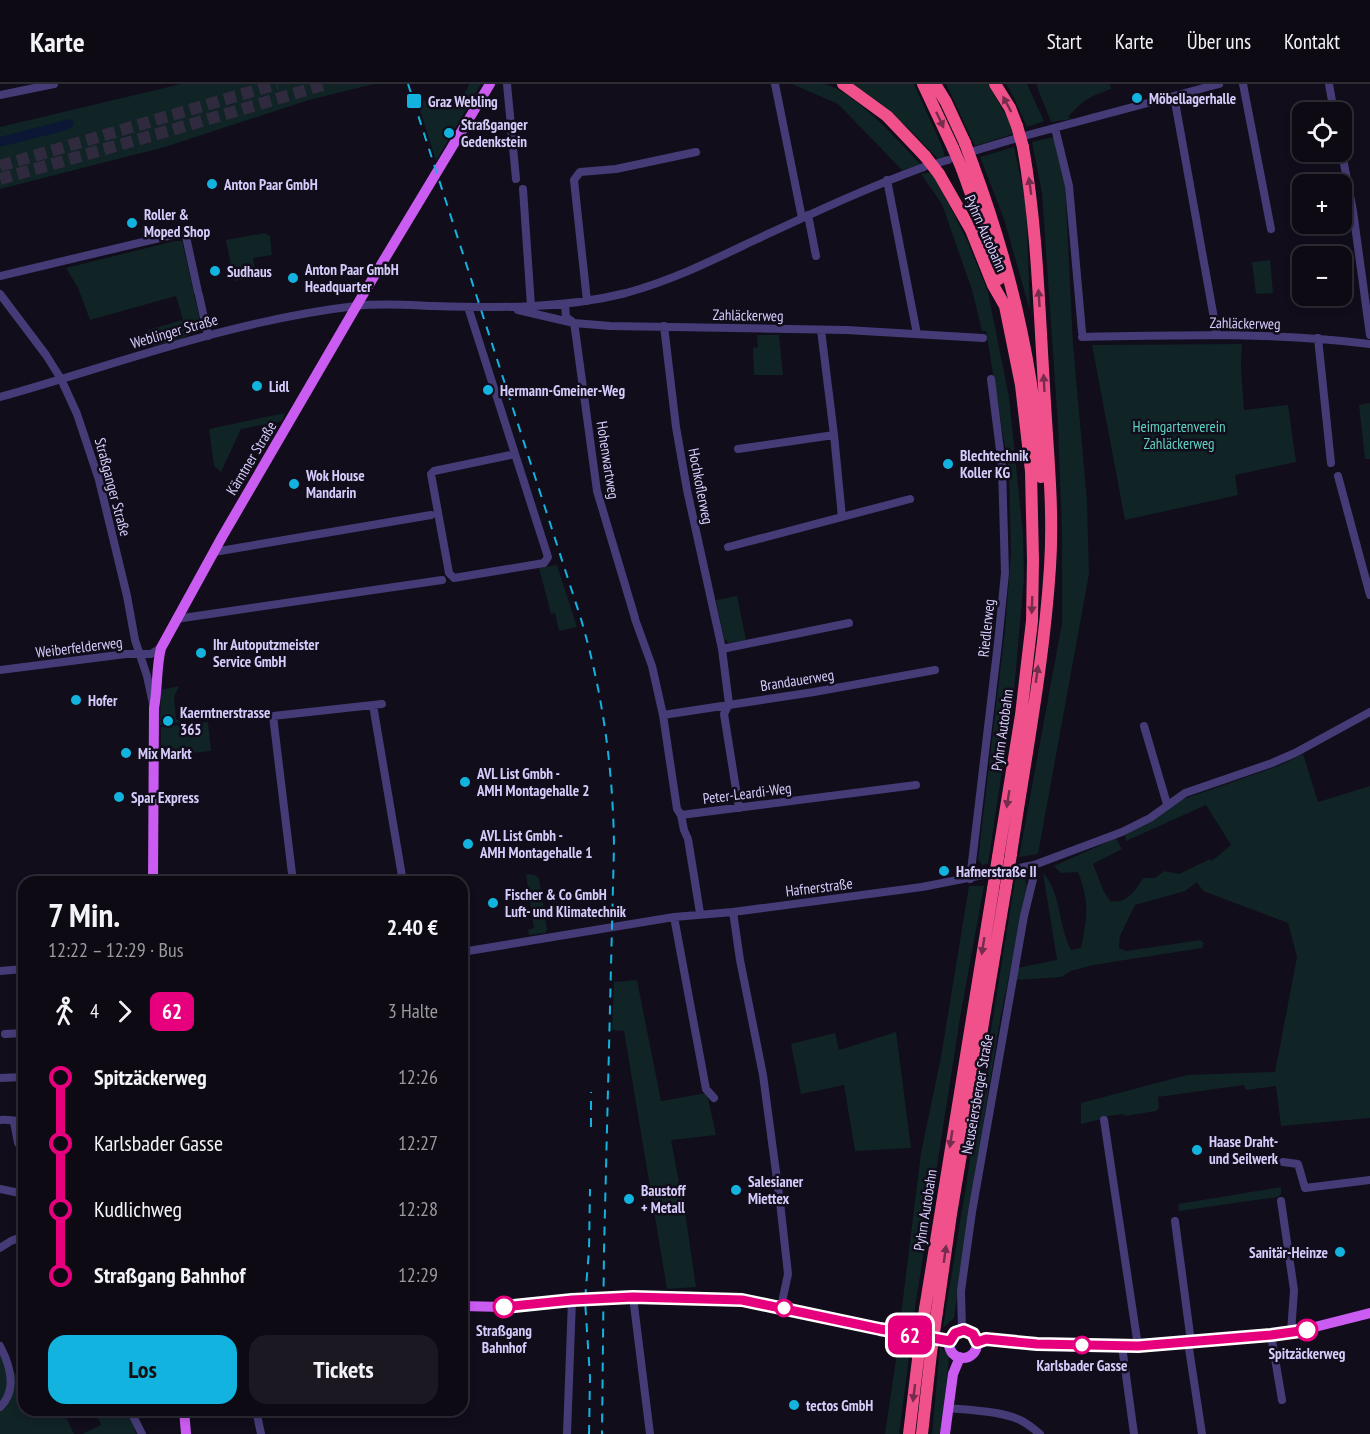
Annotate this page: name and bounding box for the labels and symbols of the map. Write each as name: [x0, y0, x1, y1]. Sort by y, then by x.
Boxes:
place label: Möbellagerhalle: [1149, 89, 1236, 108]
marker: Möbellagerhalle: [1130, 91, 1144, 105]
marker: Graz Webling: [405, 92, 423, 110]
place label: Graz Webling: [428, 92, 498, 111]
one-way arrow: [1002, 96, 1012, 113]
one-way arrow: [936, 112, 945, 129]
place label: Straßganger Gedenkstein: [461, 115, 528, 151]
marker: Straßganger Gedenkstein: [442, 126, 456, 140]
place label: Anton Paar GmbH: [223, 175, 318, 194]
marker: Anton Paar GmbH: [205, 177, 219, 191]
one-way arrow: [1025, 177, 1034, 196]
street label: Pyhrn Autobahn: [961, 192, 1011, 274]
place label: Roller & Moped Shop: [144, 205, 211, 241]
marker: Roller & Moped Shop: [125, 216, 139, 230]
place label: Anton Paar GmbH Headquarter: [304, 260, 399, 296]
place label: Sudhaus: [227, 262, 272, 281]
marker: Sudhaus: [208, 264, 222, 278]
marker: Anton Paar GmbH Headquarter: [286, 271, 300, 285]
one-way arrow: [1034, 288, 1043, 307]
street label: Zahläckerweg: [712, 305, 784, 325]
street label: Weblinger Straße: [128, 310, 220, 352]
street label: Zahläckerweg: [1209, 313, 1281, 333]
one-way arrow: [1039, 373, 1048, 392]
place label: Lidl: [269, 377, 289, 396]
marker: Lidl: [250, 379, 264, 393]
place label: Hermann-Gmeiner-Weg: [500, 381, 625, 400]
marker: Hermann-Gmeiner-Weg: [481, 383, 495, 397]
park label: Heimgartenverein Zahläckerweg: [1132, 417, 1226, 453]
street label: Kärntner Straße: [222, 418, 280, 498]
street label: Hohenwartweg: [592, 420, 624, 500]
street label: Straßganger Straße: [91, 436, 135, 538]
street label: Hochkoflerweg: [684, 446, 718, 526]
place label: Blechtechnik Koller KG: [960, 446, 1029, 482]
marker: Blechtechnik Koller KG: [941, 457, 955, 471]
place label: Wok House Mandarin: [305, 466, 365, 502]
marker: Wok House Mandarin: [287, 477, 301, 491]
one-way arrow: [1028, 596, 1037, 615]
street label: Riedlerweg: [974, 598, 998, 658]
street label: Weiberfelderweg: [35, 632, 123, 662]
place label: Ihr Autoputzmeister Service GmbH: [213, 635, 320, 671]
marker: Ihr Autoputzmeister Service GmbH: [194, 646, 208, 660]
street label: Brandauerweg: [759, 665, 835, 695]
one-way arrow: [1033, 665, 1042, 684]
street label: Pyhrn Autobahn: [987, 688, 1017, 772]
place label: Hofer: [88, 691, 118, 710]
marker: Hofer: [69, 693, 83, 707]
place label: Kaerntnerstrasse 365: [180, 703, 270, 739]
marker: Kaerntnerstrasse 365: [161, 714, 175, 728]
place label: Mix Markt: [138, 744, 192, 763]
marker: Mix Markt: [119, 746, 133, 760]
place label: AVL List Gmbh - AMH Montagehalle 2: [476, 764, 589, 800]
marker: AVL List Gmbh - AMH Montagehalle 2: [458, 775, 472, 789]
street label: Peter-Leardi-Weg: [702, 778, 792, 808]
place label: Spar Express: [131, 788, 199, 807]
one-way arrow: [1003, 789, 1012, 808]
marker: Spar Express: [112, 790, 126, 804]
place label: AVL List Gmbh - AMH Montagehalle 1: [479, 826, 592, 862]
marker: AVL List Gmbh - AMH Montagehalle 1: [461, 837, 475, 851]
place label: Hafnerstraße II: [956, 862, 1037, 881]
marker: Hafnerstraße II: [937, 864, 951, 878]
street label: Hafnerstraße: [784, 873, 854, 901]
place label: Fischer & Co GmbH Luft- und Klimatechnik: [505, 885, 627, 921]
marker: Fischer & Co GmbH Luft- und Klimatechnik: [486, 896, 500, 910]
one-way arrow: [978, 937, 987, 956]
street label: Neuseiersberger Straße: [957, 1032, 997, 1156]
one-way arrow: [947, 1129, 956, 1148]
place label: Haase Draht- und Seilwerk: [1209, 1132, 1279, 1168]
marker: Haase Draht- und Seilwerk: [1190, 1143, 1204, 1157]
street label: Pyhrn Autobahn: [909, 1168, 941, 1252]
place label: Salesianer Miettex: [748, 1172, 804, 1208]
place label: Baustoff + Metall: [641, 1181, 686, 1217]
marker: Salesianer Miettex: [729, 1183, 743, 1197]
marker: Baustoff + Metall: [622, 1192, 636, 1206]
place label: Sanitär-Heinze: [1249, 1243, 1328, 1262]
one-way arrow: [941, 1244, 950, 1263]
marker: Sanitär-Heinze: [1333, 1245, 1347, 1259]
marker: Straßgang Bahnhof: [493, 1296, 515, 1318]
unlabelled marker: [775, 1299, 793, 1317]
line badge: 62: [883, 1316, 937, 1354]
marker: Spitzäckerweg: [1296, 1319, 1318, 1341]
place label: Straßgang Bahnhof: [476, 1321, 532, 1357]
marker: Karlsbader Gasse: [1073, 1336, 1091, 1354]
place label: Spitzäckerweg: [1269, 1344, 1346, 1363]
place label: Karlsbader Gasse: [1037, 1356, 1127, 1375]
one-way arrow: [909, 1383, 919, 1402]
place label: tectos GmbH: [806, 1396, 873, 1415]
marker: tectos GmbH: [787, 1398, 801, 1412]

